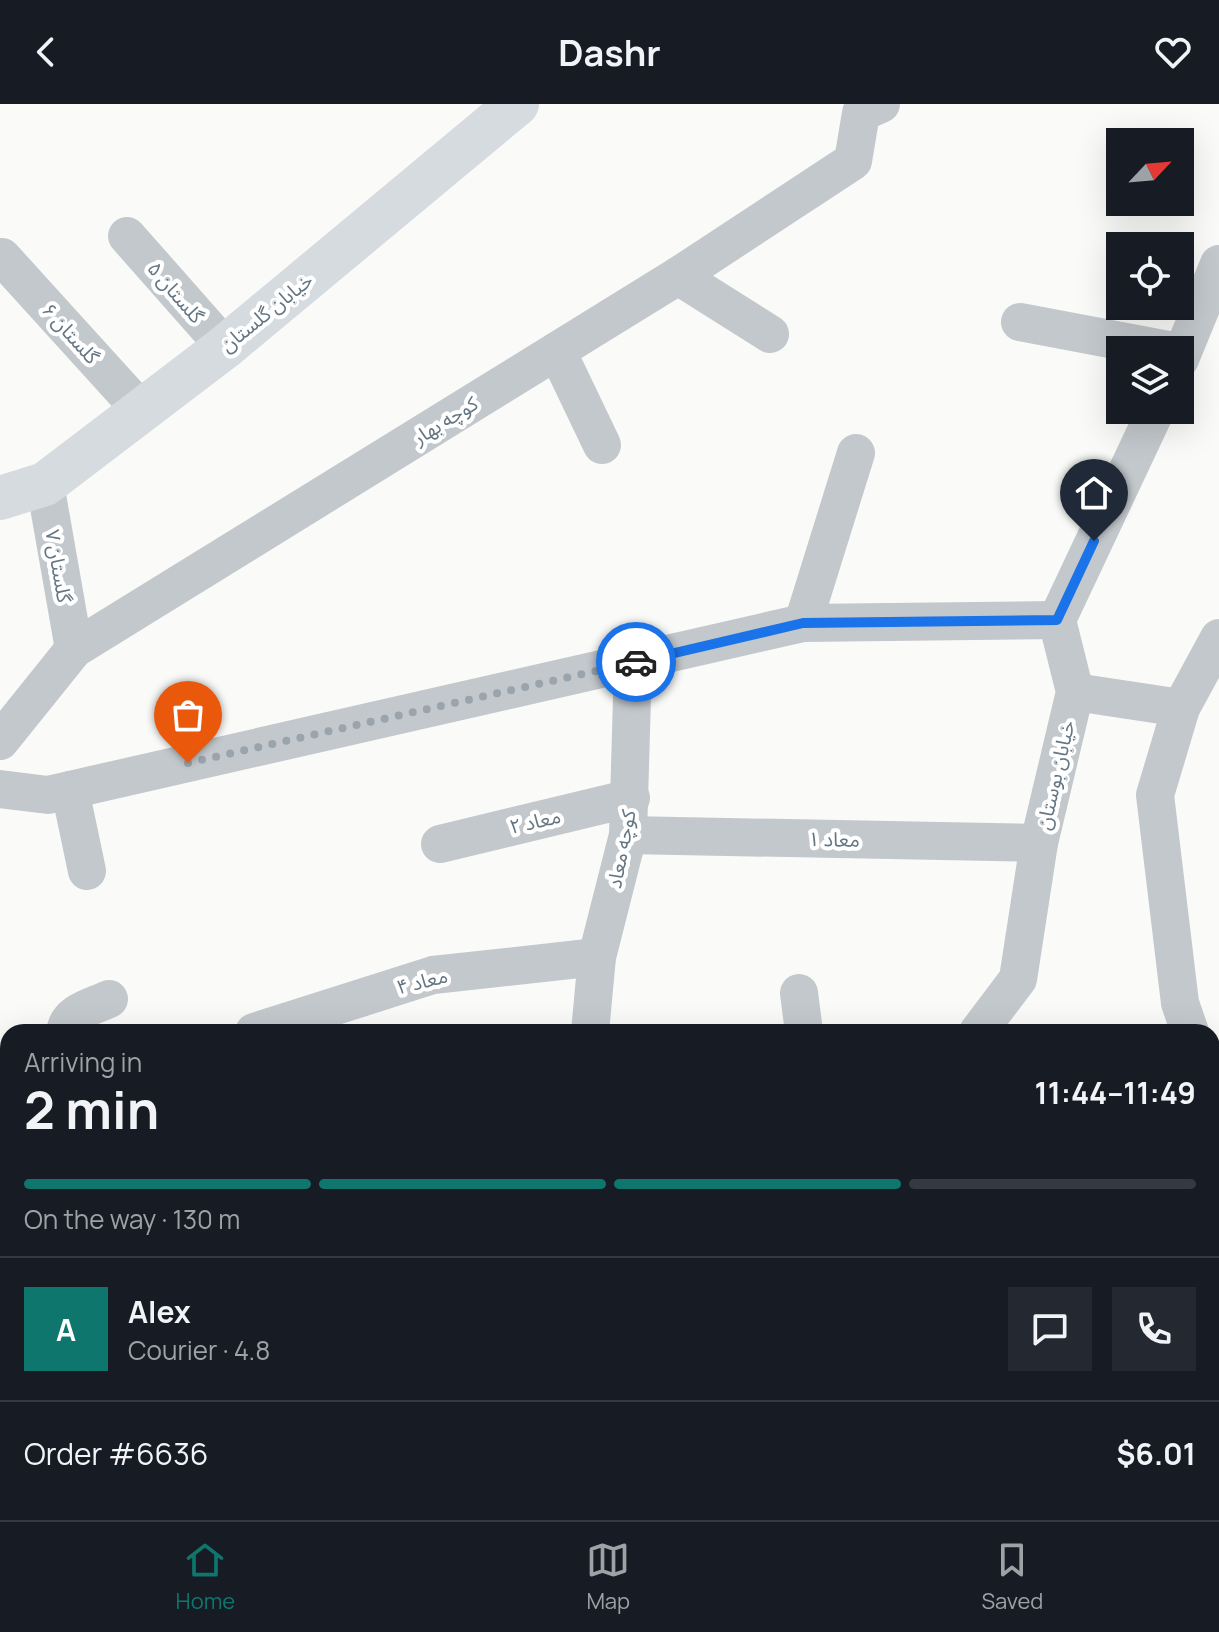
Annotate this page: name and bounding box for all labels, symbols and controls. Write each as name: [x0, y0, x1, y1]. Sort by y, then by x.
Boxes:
text: Dashr: [558, 28, 661, 77]
icon: back: [24, 30, 68, 74]
icon: heart: [1151, 30, 1195, 74]
north arrow: [1106, 128, 1194, 216]
map controls: [1106, 128, 1194, 424]
button: locate: [1106, 232, 1194, 320]
street label: گلستان ۵: [142, 255, 211, 329]
street label: خیابان گلستان: [214, 266, 318, 358]
street label: گلستان ۶: [36, 297, 106, 370]
button: layers: [1106, 336, 1194, 424]
street label: کوچه بهار: [407, 389, 483, 451]
pin: [1060, 459, 1128, 541]
icon: home: [1072, 471, 1116, 515]
street label: گلستان ۷: [39, 527, 79, 605]
courier: [596, 622, 676, 702]
icon: car: [614, 640, 658, 684]
pin: [154, 681, 222, 763]
icon: bag: [166, 693, 210, 737]
street label: خیابان بوستان: [1029, 718, 1081, 832]
street label: معاد ۲: [507, 802, 563, 840]
street label: کوچه معاد: [600, 807, 642, 891]
street label: معاد ۱: [808, 825, 860, 853]
street label: معاد ۴: [394, 962, 450, 1000]
text: Arriving in: [24, 1044, 142, 1080]
text: 11:44–11:49: [1035, 1072, 1196, 1113]
text: 2 min: [24, 1074, 159, 1145]
text: On the way · 130 m: [24, 1201, 240, 1237]
button: chat: [1008, 1287, 1092, 1371]
button: phone: [1112, 1287, 1196, 1371]
text: Alex: [128, 1291, 191, 1332]
text: A: [56, 1309, 76, 1350]
text: Courier · 4.8: [128, 1332, 270, 1368]
text: Order #6636: [24, 1433, 208, 1474]
text: $6.01: [1117, 1433, 1196, 1474]
tab: Home: [176, 1538, 235, 1616]
tab: Map: [586, 1538, 630, 1616]
tab: Saved: [981, 1538, 1043, 1616]

